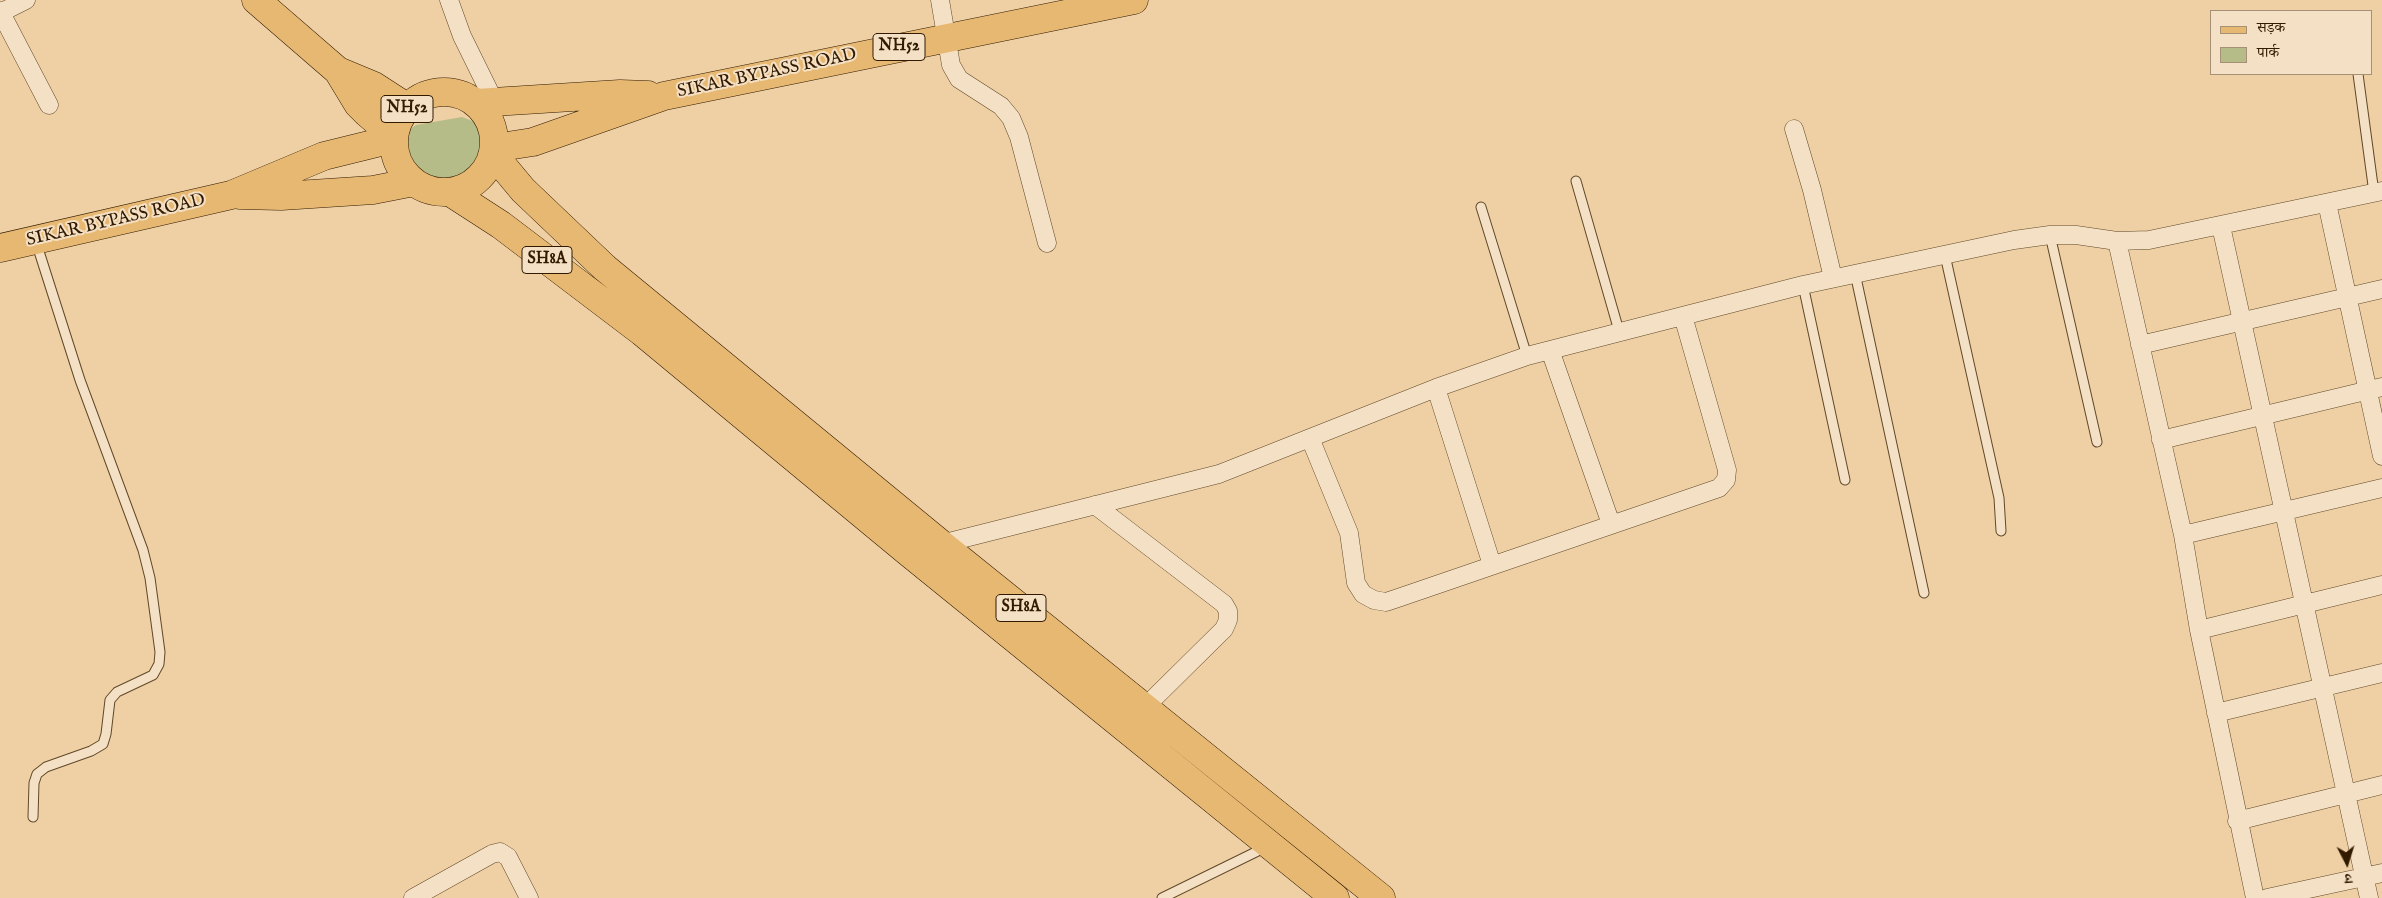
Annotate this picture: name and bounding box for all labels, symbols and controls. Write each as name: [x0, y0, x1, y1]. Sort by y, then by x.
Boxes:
legend: [2210, 10, 2372, 75]
text: सड़क: [2257, 18, 2285, 37]
road number: NH52: [873, 34, 925, 61]
text: पार्क: [2257, 43, 2279, 62]
street label: SIKAR BYPASS ROAD: [675, 44, 859, 104]
road number: NH52: [381, 96, 433, 122]
street label: SIKAR BYPASS ROAD: [25, 190, 207, 252]
road number: SH8A: [522, 246, 572, 274]
road number: SH8A: [996, 594, 1046, 622]
north arrow: [2322, 838, 2372, 888]
text: उ: [2344, 869, 2353, 887]

